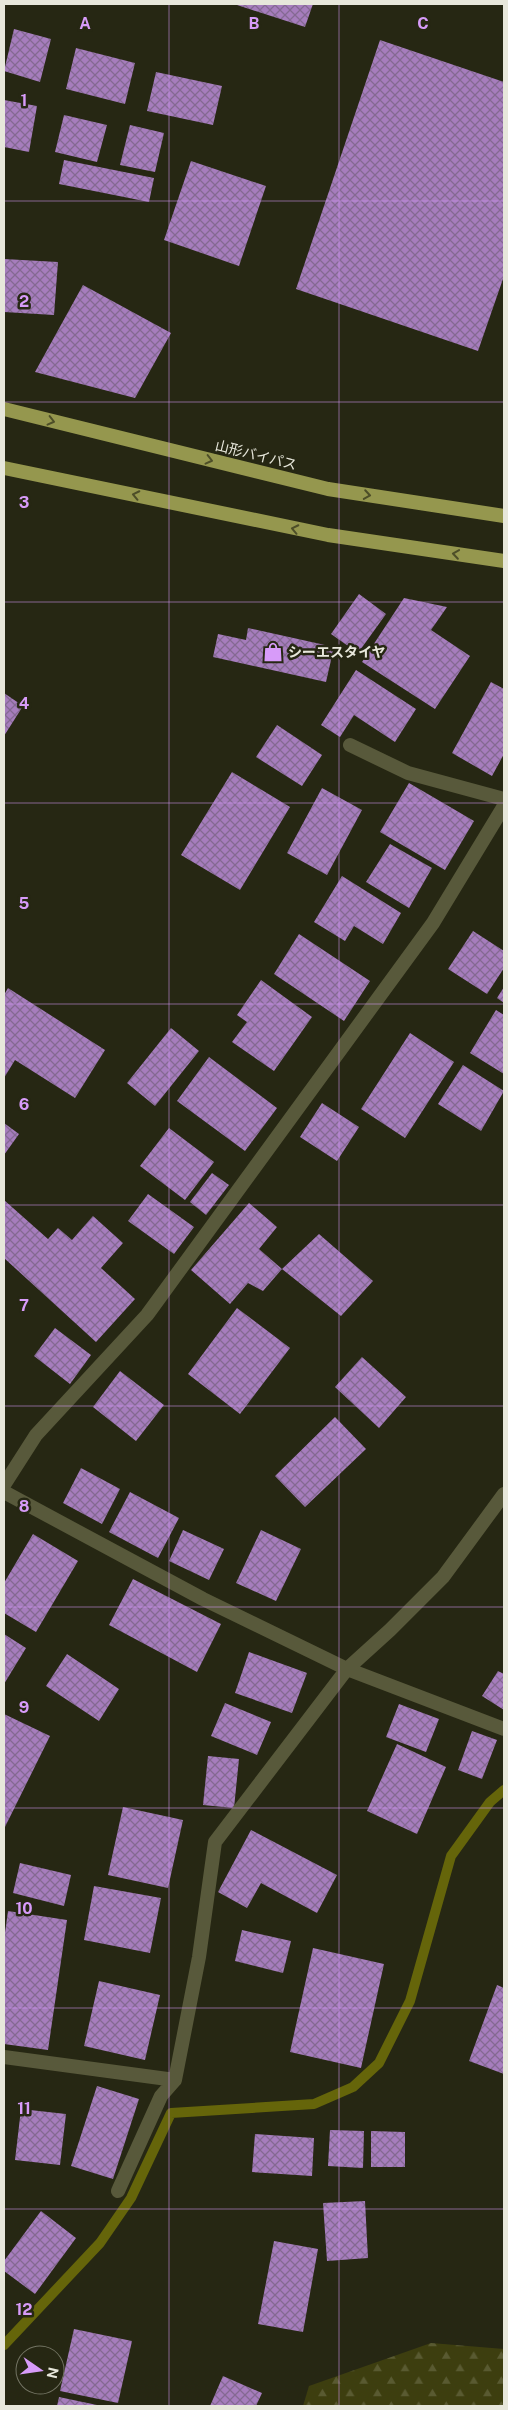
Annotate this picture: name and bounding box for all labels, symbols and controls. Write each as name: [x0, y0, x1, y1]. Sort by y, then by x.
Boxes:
text: A: [79, 14, 91, 33]
text: B: [249, 14, 260, 33]
text: C: [417, 14, 429, 33]
text: 1: [21, 91, 27, 110]
text: 2: [19, 292, 29, 311]
one-way arrow: [47, 415, 56, 426]
street label: 山形バイパス: [213, 437, 299, 473]
one-way arrow: [204, 454, 212, 464]
one-way arrow: [364, 489, 372, 500]
one-way arrow: [132, 491, 141, 501]
text: 3: [19, 493, 29, 512]
one-way arrow: [291, 524, 300, 534]
one-way arrow: [452, 549, 460, 559]
shop icon: シーエスタイヤ: [262, 641, 284, 663]
place label: シーエスタイヤ: [288, 644, 386, 660]
text: 4: [19, 694, 30, 713]
text: 5: [19, 894, 30, 913]
text: 6: [19, 1095, 29, 1114]
text: 7: [19, 1296, 29, 1315]
text: 8: [19, 1497, 30, 1516]
text: 9: [19, 1698, 29, 1717]
text: 10: [15, 1899, 33, 1918]
text: 11: [17, 2099, 31, 2118]
text: 12: [15, 2300, 33, 2319]
north arrow: [15, 2345, 65, 2395]
text: N: [44, 2366, 62, 2380]

